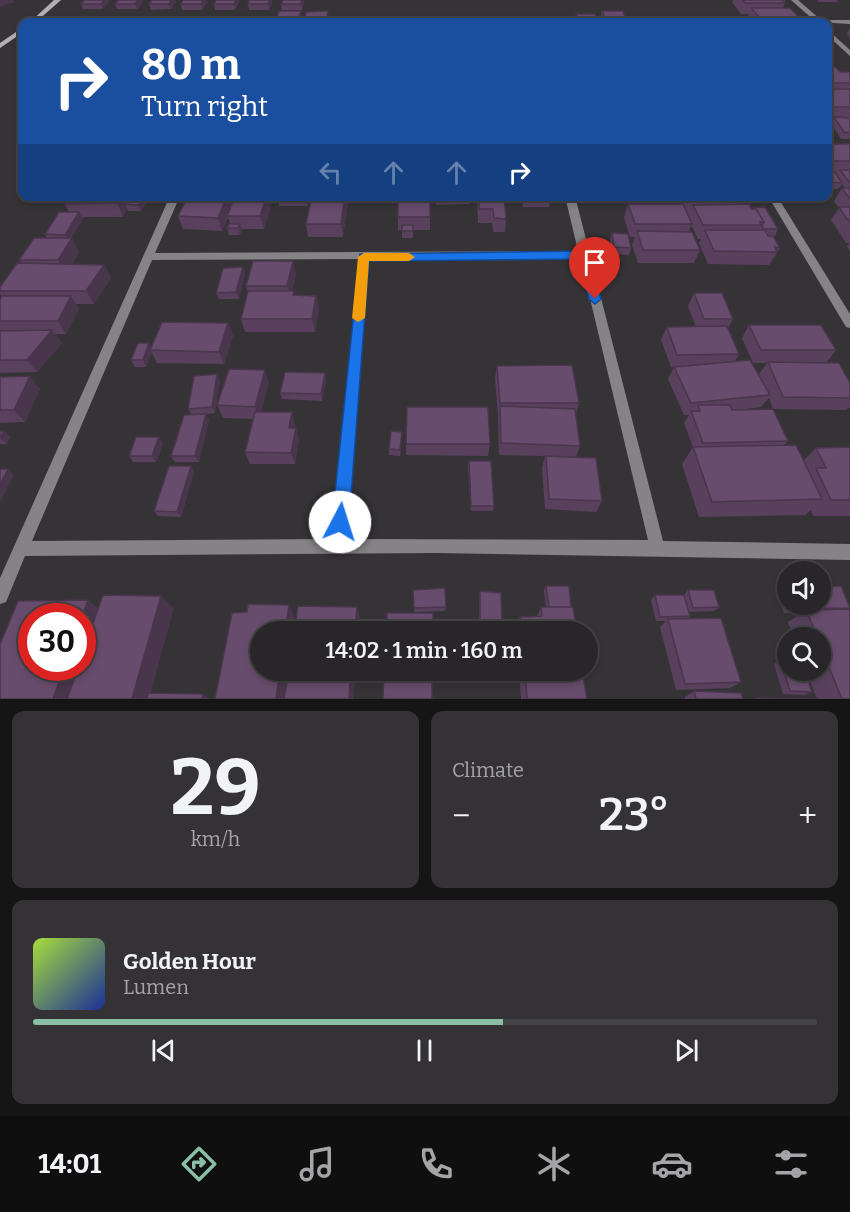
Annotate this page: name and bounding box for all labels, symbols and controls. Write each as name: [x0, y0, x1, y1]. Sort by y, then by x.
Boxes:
text: 80 m: [141, 40, 241, 90]
icon: right: [42, 42, 120, 120]
text: Turn right: [141, 91, 268, 123]
icon: left: [314, 156, 347, 189]
icon: ahead: [377, 156, 410, 189]
icon: ahead: [440, 156, 473, 189]
icon: right: [503, 156, 536, 189]
pin: [569, 237, 620, 299]
icon: arrive: [578, 246, 611, 279]
position arrow: [308, 490, 372, 554]
map controls: [777, 561, 831, 681]
button: sound: [777, 561, 831, 615]
speed limit sign: 30: [18, 603, 96, 681]
button: search: [777, 627, 831, 681]
text: 14:02 · 1 min · 160 m: [326, 637, 522, 664]
text: 29: [170, 741, 261, 835]
text: Climate: [452, 758, 524, 782]
text: 23°: [599, 788, 670, 842]
text: −: [452, 796, 470, 836]
text: +: [798, 796, 817, 836]
text: km/h: [191, 827, 240, 851]
text: Golden Hour: [123, 948, 256, 975]
text: Lumen: [123, 975, 189, 999]
icon: previous: [147, 1034, 180, 1067]
icon: pause: [408, 1034, 441, 1067]
icon: next: [670, 1034, 703, 1067]
icon: directions: [178, 1143, 220, 1185]
icon: music: [296, 1143, 338, 1185]
icon: phone: [415, 1143, 457, 1185]
icon: climate: [533, 1143, 575, 1185]
icon: car: [651, 1143, 693, 1185]
icon: filters: [770, 1143, 812, 1185]
text: 14:01: [38, 1148, 101, 1180]

